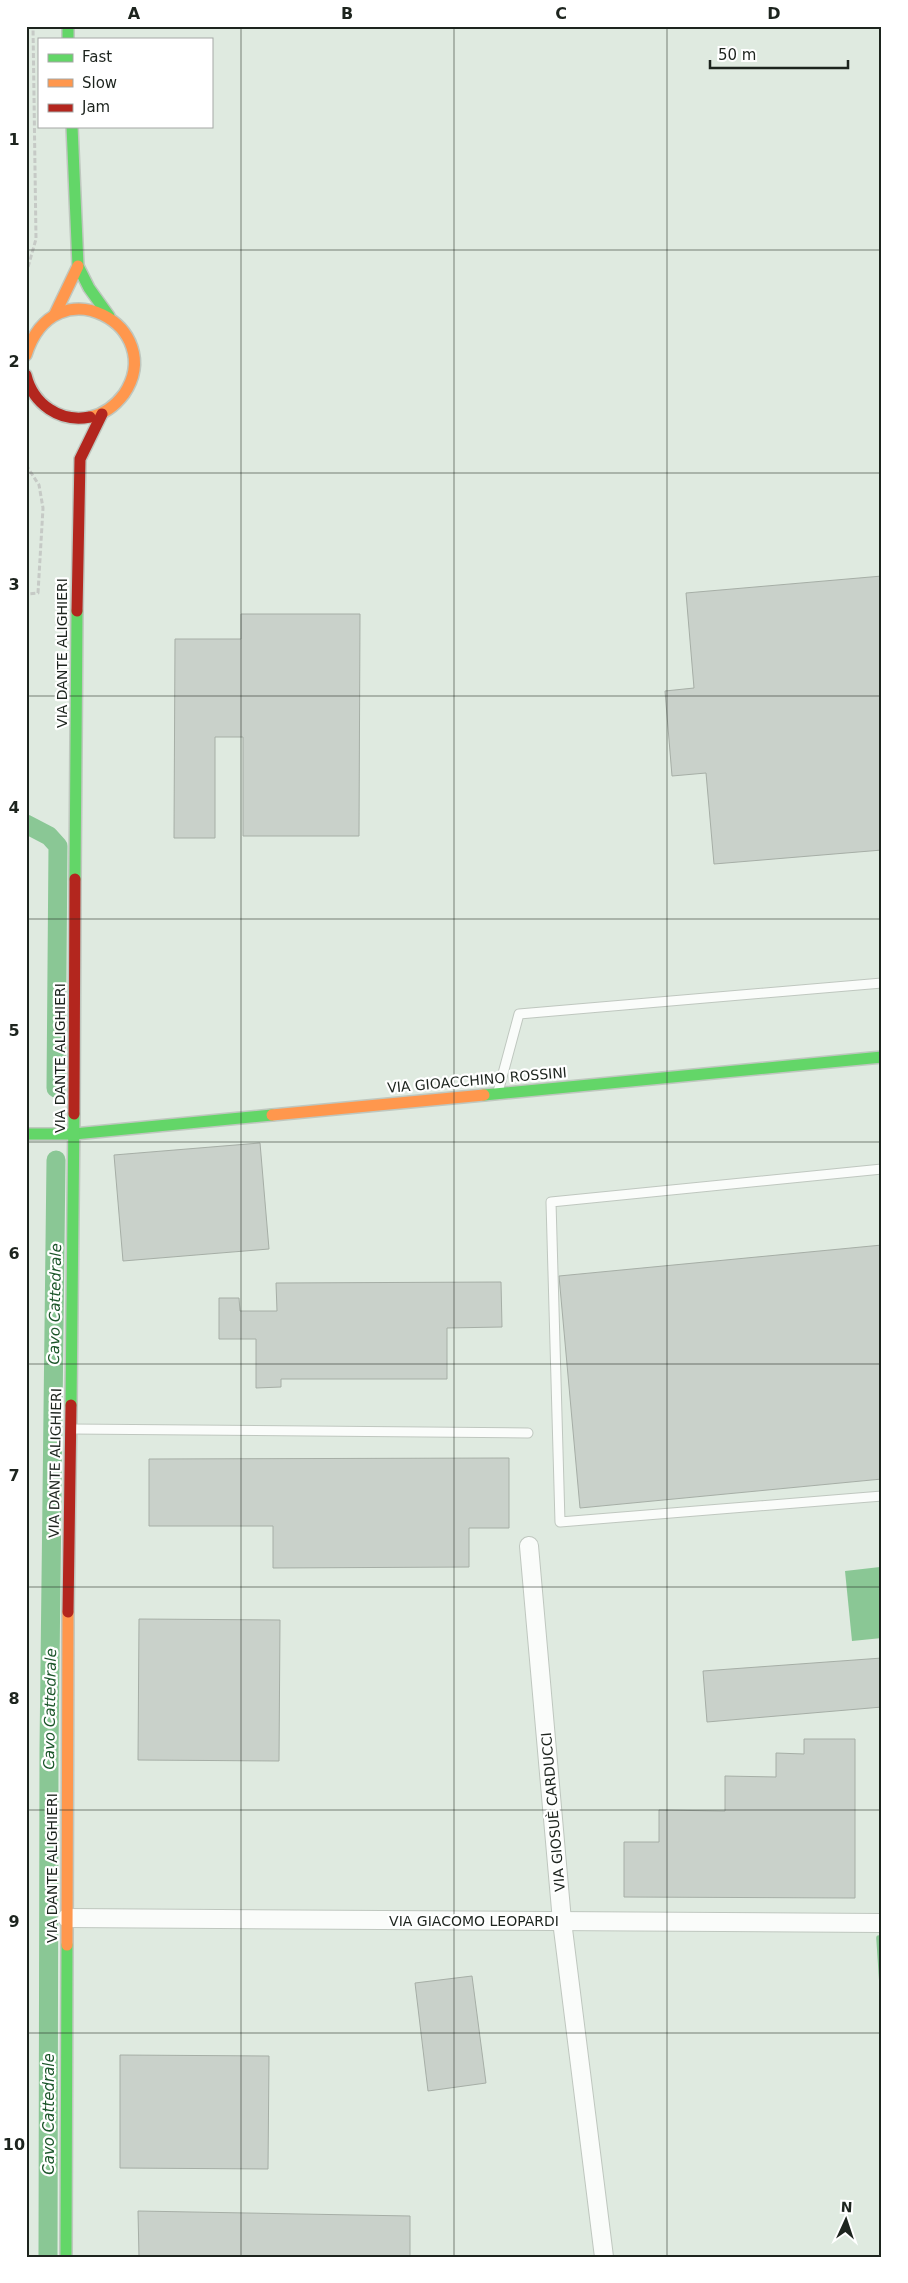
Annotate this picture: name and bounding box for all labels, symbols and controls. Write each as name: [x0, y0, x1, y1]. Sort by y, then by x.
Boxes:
text: A: [128, 4, 141, 23]
text: B: [341, 4, 353, 23]
text: C: [555, 4, 567, 23]
text: D: [767, 4, 781, 23]
legend: [38, 38, 212, 128]
scale bar: [710, 38, 848, 70]
text: 50 m: [718, 46, 756, 64]
text: Fast: [82, 48, 112, 66]
text: Slow: [82, 74, 117, 92]
text: Jam: [81, 98, 110, 116]
text: 1: [8, 130, 20, 149]
text: 2: [8, 352, 20, 371]
text: 3: [8, 575, 20, 594]
street label: VIA DANTE ALIGHIERI: [54, 578, 70, 728]
text: 4: [8, 798, 20, 817]
street label: VIA DANTE ALIGHIERI: [52, 983, 68, 1133]
text: 5: [8, 1021, 20, 1040]
street label: VIA GIOACCHINO ROSSINI: [387, 1064, 567, 1096]
water label: Cavo Cattedrale: [45, 1243, 65, 1365]
text: 6: [8, 1244, 20, 1263]
street label: VIA DANTE ALIGHIERI: [46, 1388, 64, 1538]
text: 7: [8, 1466, 20, 1485]
water label: Cavo Cattedrale: [40, 1648, 60, 1770]
text: 8: [8, 1689, 20, 1708]
street label: VIA GIOSUÈ CARDUCCI: [538, 1732, 568, 1892]
street label: VIA DANTE ALIGHIERI: [44, 1793, 60, 1943]
text: 9: [8, 1912, 20, 1931]
street label: VIA GIACOMO LEOPARDI: [389, 1913, 559, 1929]
water label: Cavo Cattedrale: [40, 2053, 58, 2175]
text: 10: [3, 2135, 25, 2154]
north arrow: [820, 2196, 870, 2246]
text: N: [840, 2199, 853, 2215]

